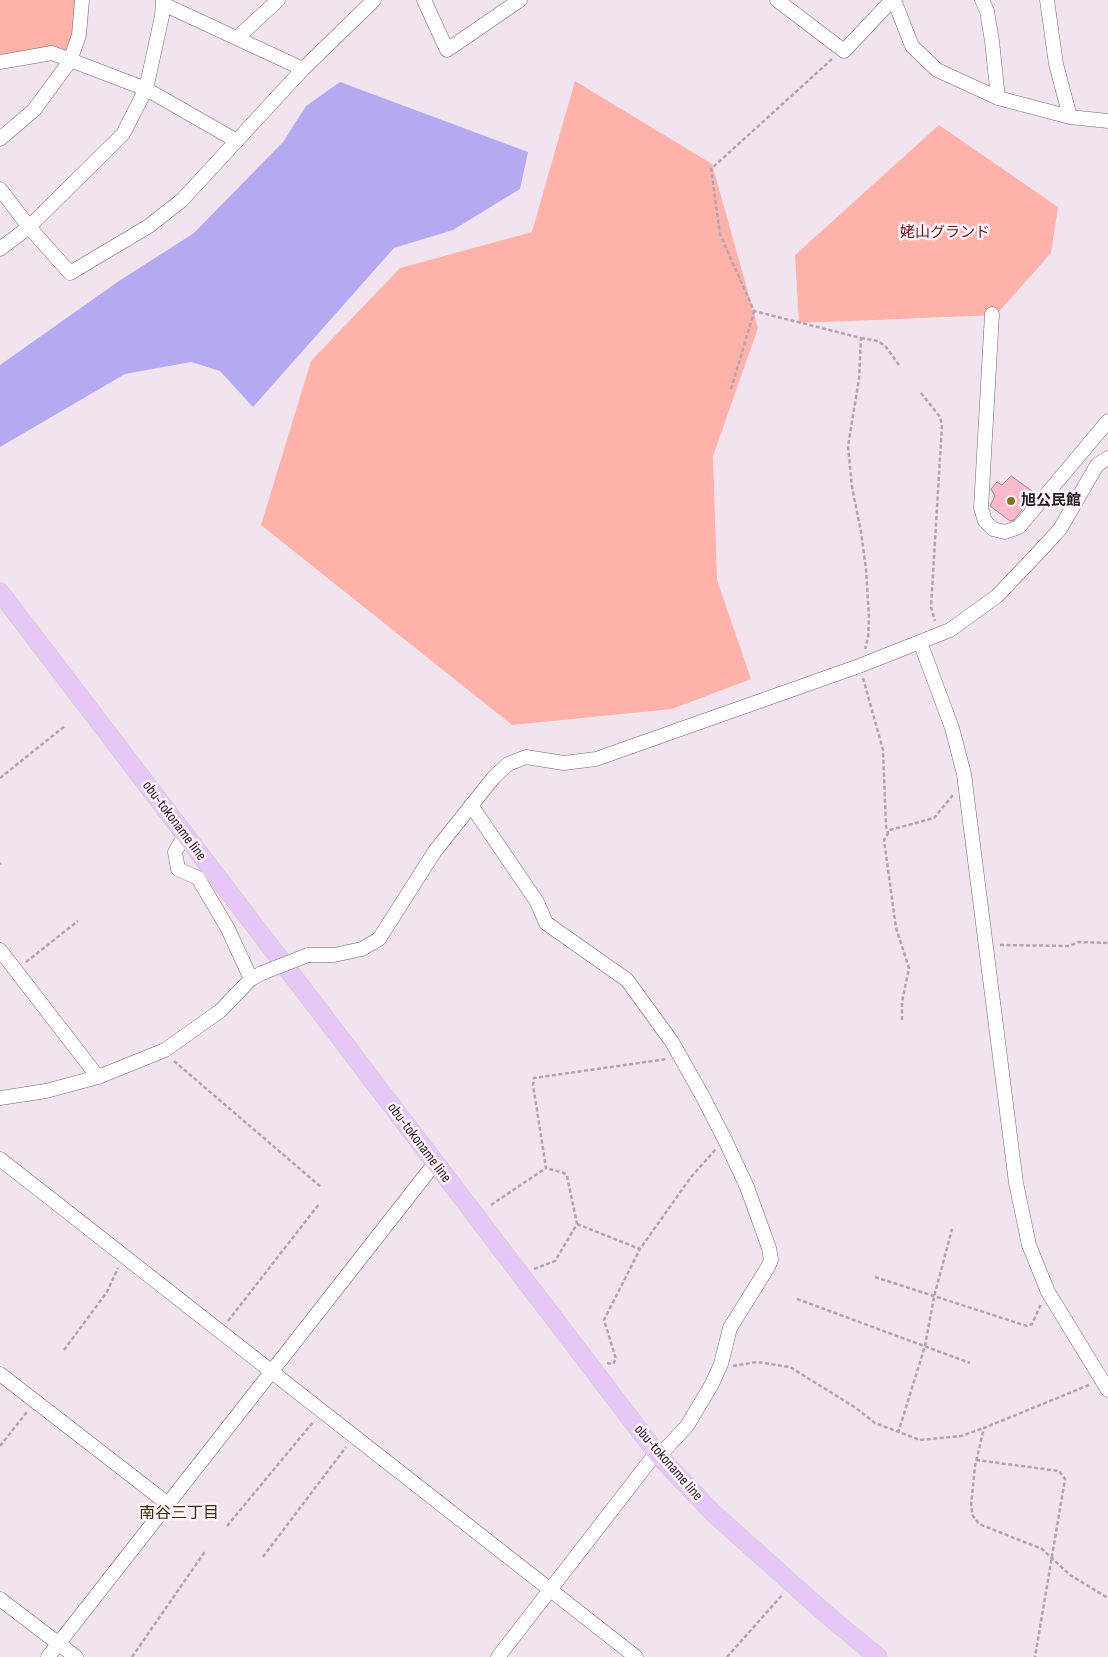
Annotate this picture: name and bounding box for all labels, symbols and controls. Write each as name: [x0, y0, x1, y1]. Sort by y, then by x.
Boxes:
park label: 姥山グランド: [900, 224, 990, 242]
place label: 旭公民館: [1021, 492, 1081, 510]
marker: 旭公民館: [1005, 495, 1017, 507]
street label: obu-tokoname line: [138, 778, 210, 864]
street label: obu-tokoname line: [383, 1100, 455, 1186]
street label: obu-tokoname line: [630, 1421, 706, 1505]
district label: 南谷三丁目: [139, 1504, 219, 1524]

